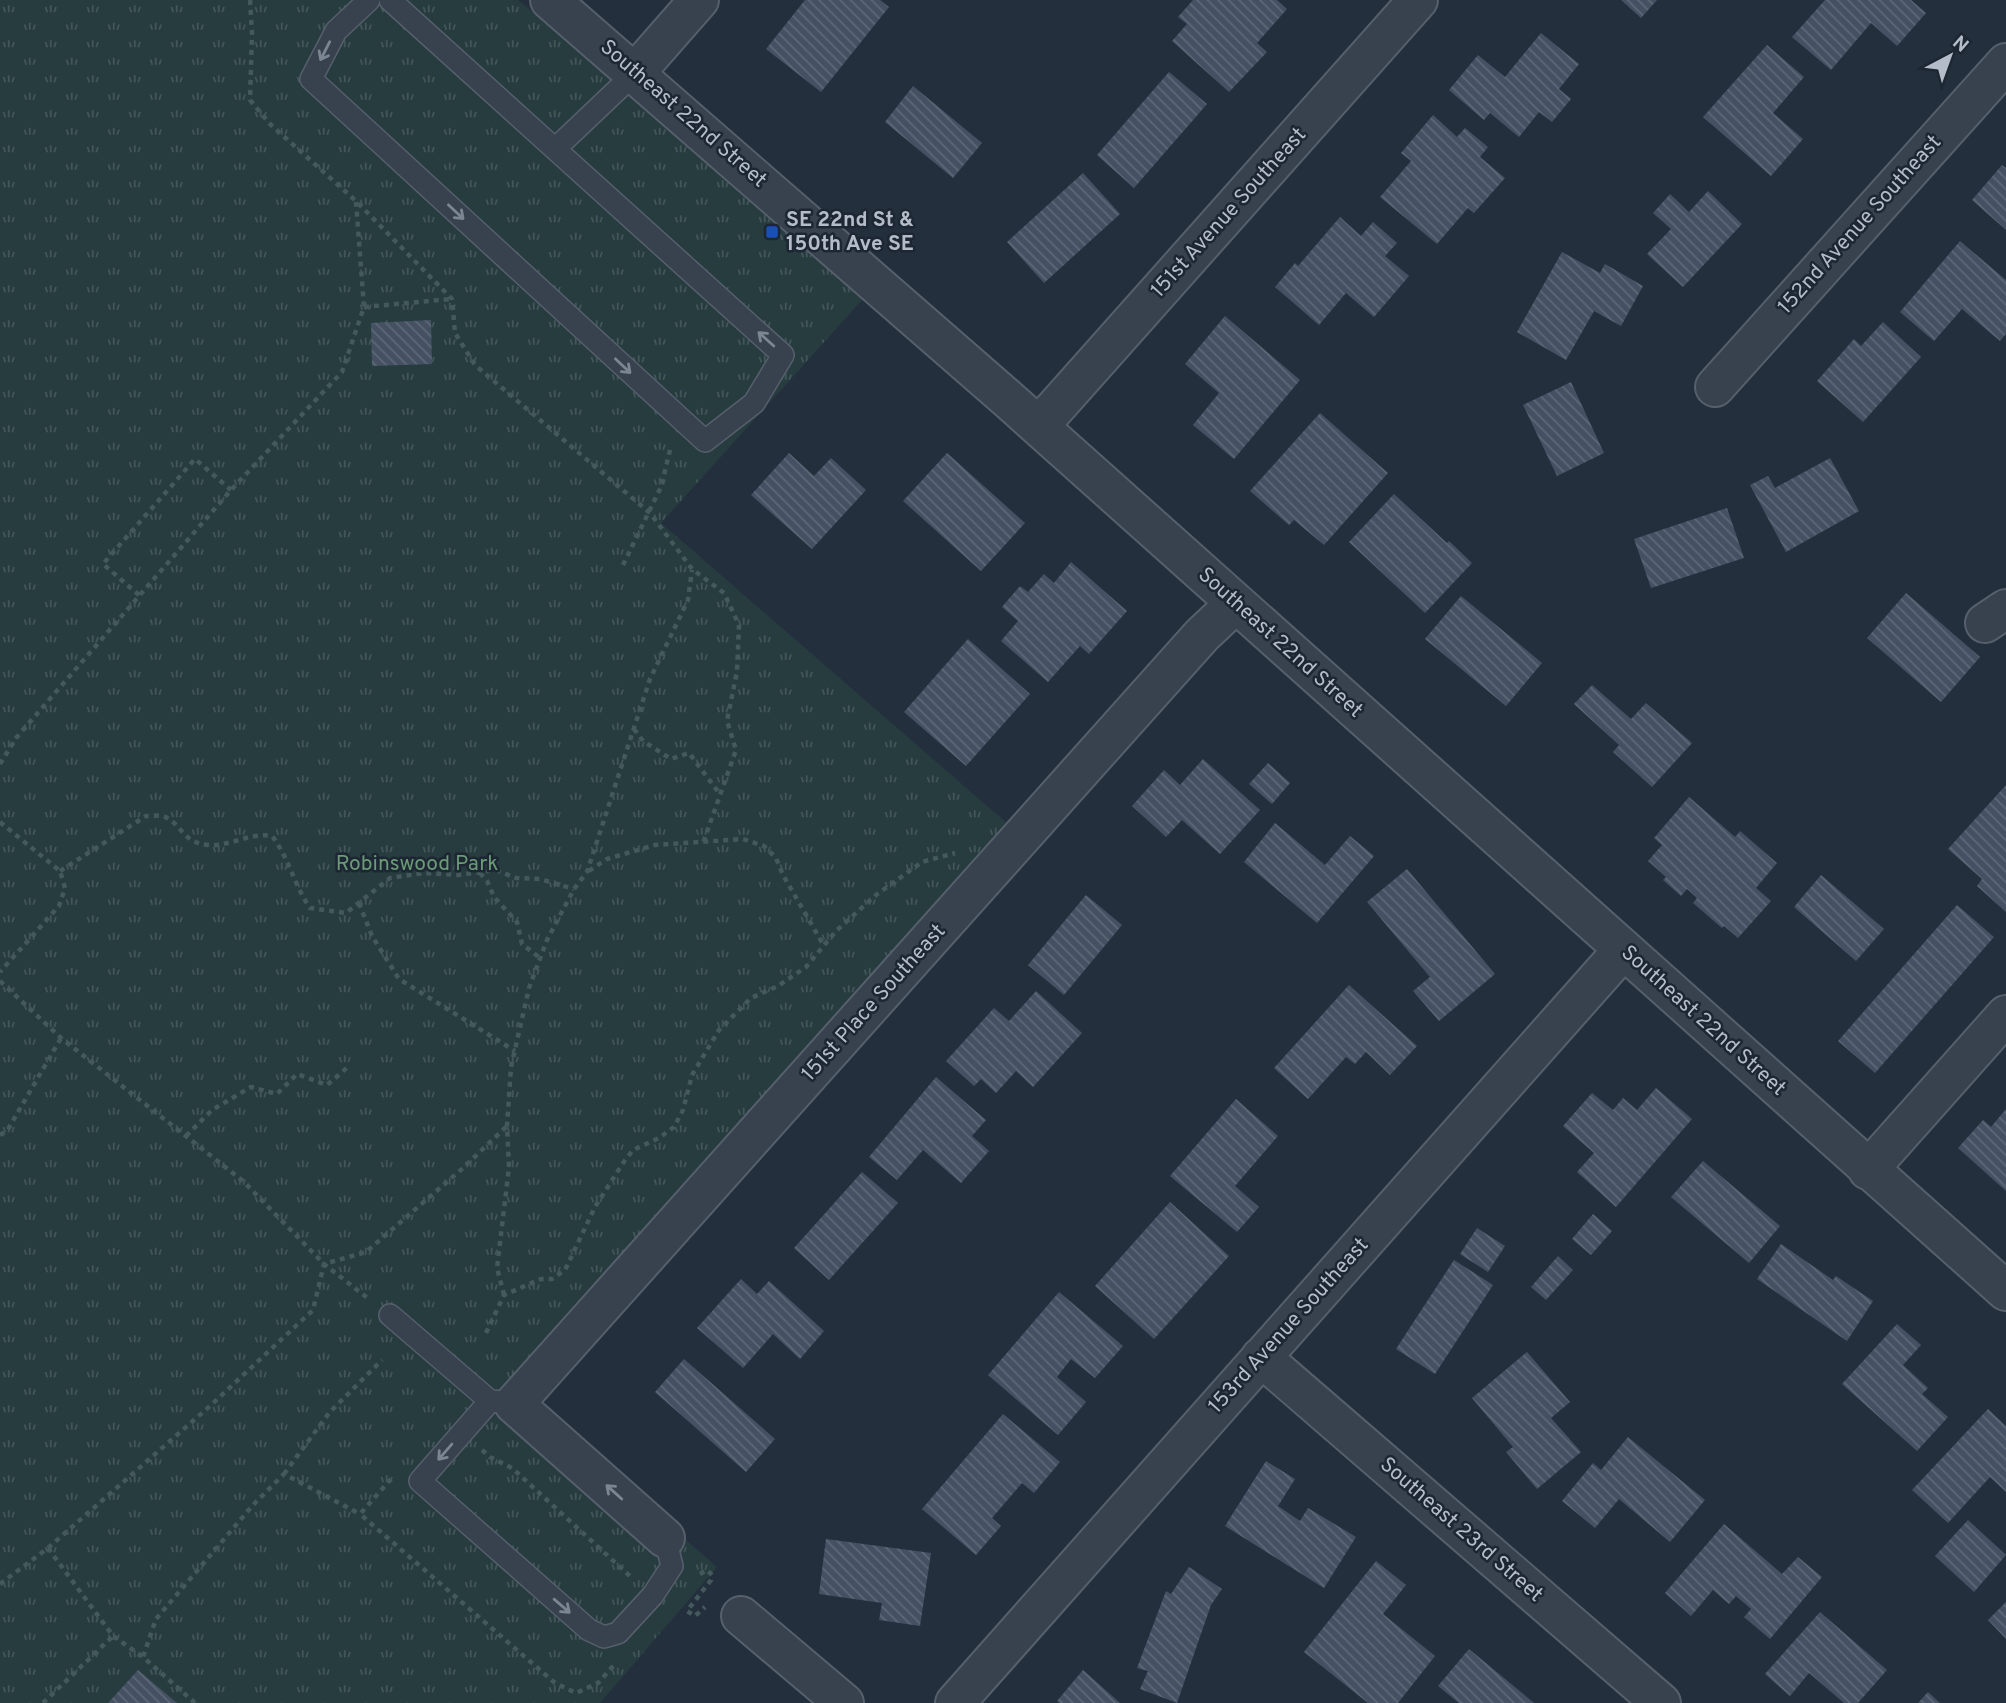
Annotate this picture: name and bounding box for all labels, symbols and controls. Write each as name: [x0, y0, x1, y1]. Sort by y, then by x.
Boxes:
north arrow: [1915, 21, 1985, 91]
text: N: [1947, 31, 1973, 58]
street label: Southeast 22nd Street: [594, 34, 772, 194]
one-way arrow: [318, 40, 332, 61]
street label: 151st Avenue Southeast: [1145, 122, 1313, 304]
street label: 152nd Avenue Southeast: [1772, 130, 1948, 320]
one-way arrow: [447, 204, 465, 220]
place label: SE 22nd St & 150th Ave SE: [786, 207, 914, 258]
marker: SE 22nd St & 150th Ave SE: [764, 224, 780, 240]
one-way arrow: [758, 331, 775, 348]
one-way arrow: [614, 357, 631, 374]
street label: Southeast 22nd Street: [1192, 562, 1368, 724]
park label: Robinswood Park: [336, 851, 498, 878]
street label: 151st Place Southeast: [796, 919, 952, 1087]
street label: Southeast 22nd Street: [1615, 940, 1791, 1102]
street label: 153rd Avenue Southeast: [1203, 1232, 1375, 1420]
one-way arrow: [437, 1443, 453, 1461]
street label: Southeast 23rd Street: [1374, 1452, 1548, 1608]
one-way arrow: [605, 1484, 623, 1500]
one-way arrow: [553, 1598, 571, 1614]

